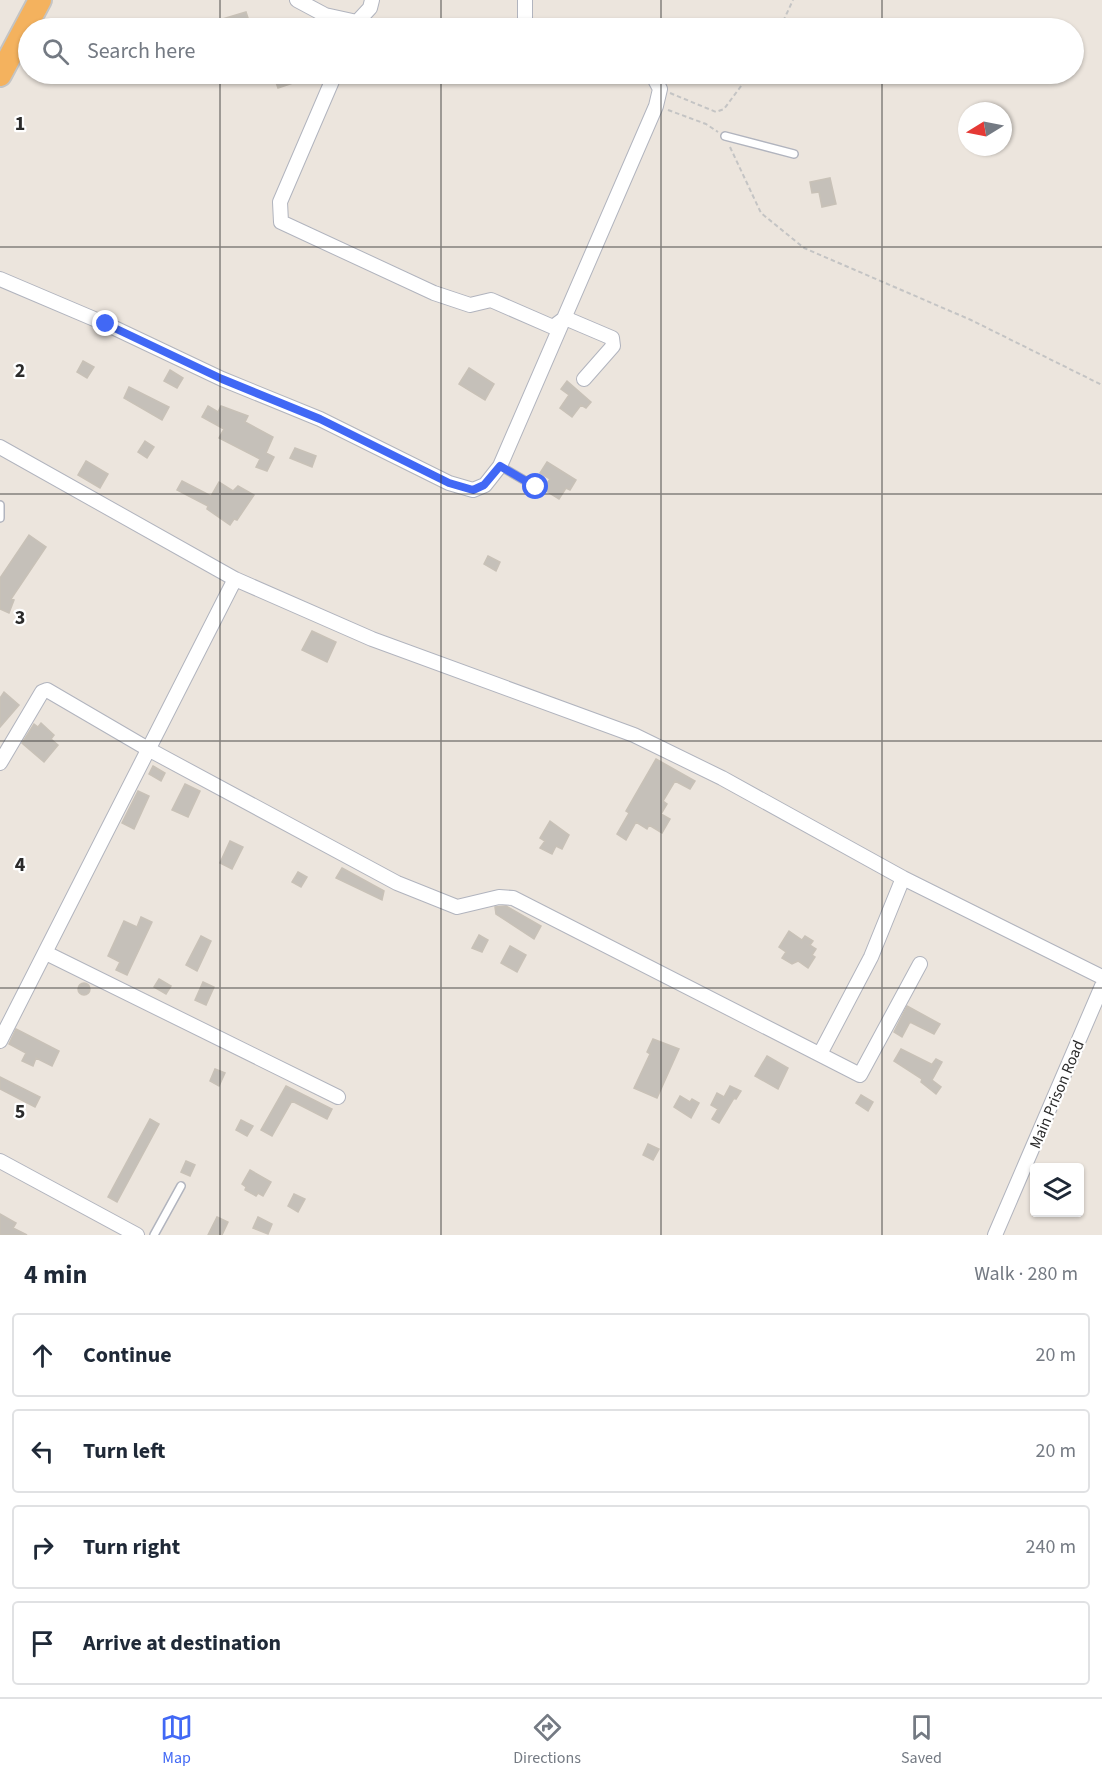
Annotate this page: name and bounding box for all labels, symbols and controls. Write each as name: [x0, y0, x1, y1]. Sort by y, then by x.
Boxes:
search box: [18, 18, 1084, 84]
icon: search: [39, 35, 72, 68]
text: Search here: [87, 35, 195, 67]
north arrow: [958, 102, 1012, 156]
text: 1: [15, 110, 25, 138]
route end: [92, 310, 118, 336]
text: 2: [15, 357, 25, 385]
route start: [522, 473, 548, 499]
text: 3: [15, 604, 25, 632]
text: 4: [15, 851, 26, 879]
street label: Main Prison Road: [1024, 1037, 1090, 1152]
text: 5: [15, 1098, 25, 1126]
map controls: [1030, 1163, 1084, 1217]
button: layers: [1030, 1163, 1084, 1217]
text: 4 min: [24, 1256, 87, 1293]
text: Walk · 280 m: [974, 1260, 1078, 1288]
icon: ahead: [26, 1339, 59, 1372]
text: Continue: [83, 1339, 172, 1371]
text: 20 m: [1036, 1341, 1076, 1369]
icon: left: [26, 1435, 59, 1468]
text: Turn left: [83, 1435, 165, 1467]
text: 20 m: [1036, 1437, 1076, 1465]
icon: right: [26, 1531, 59, 1564]
text: Turn right: [83, 1531, 180, 1563]
text: 240 m: [1026, 1533, 1076, 1561]
icon: arrive: [26, 1627, 59, 1660]
text: Arrive at destination: [83, 1627, 281, 1659]
tab: Map: [160, 1711, 193, 1769]
tab: Directions: [513, 1711, 581, 1769]
tab: Saved: [901, 1711, 942, 1769]

